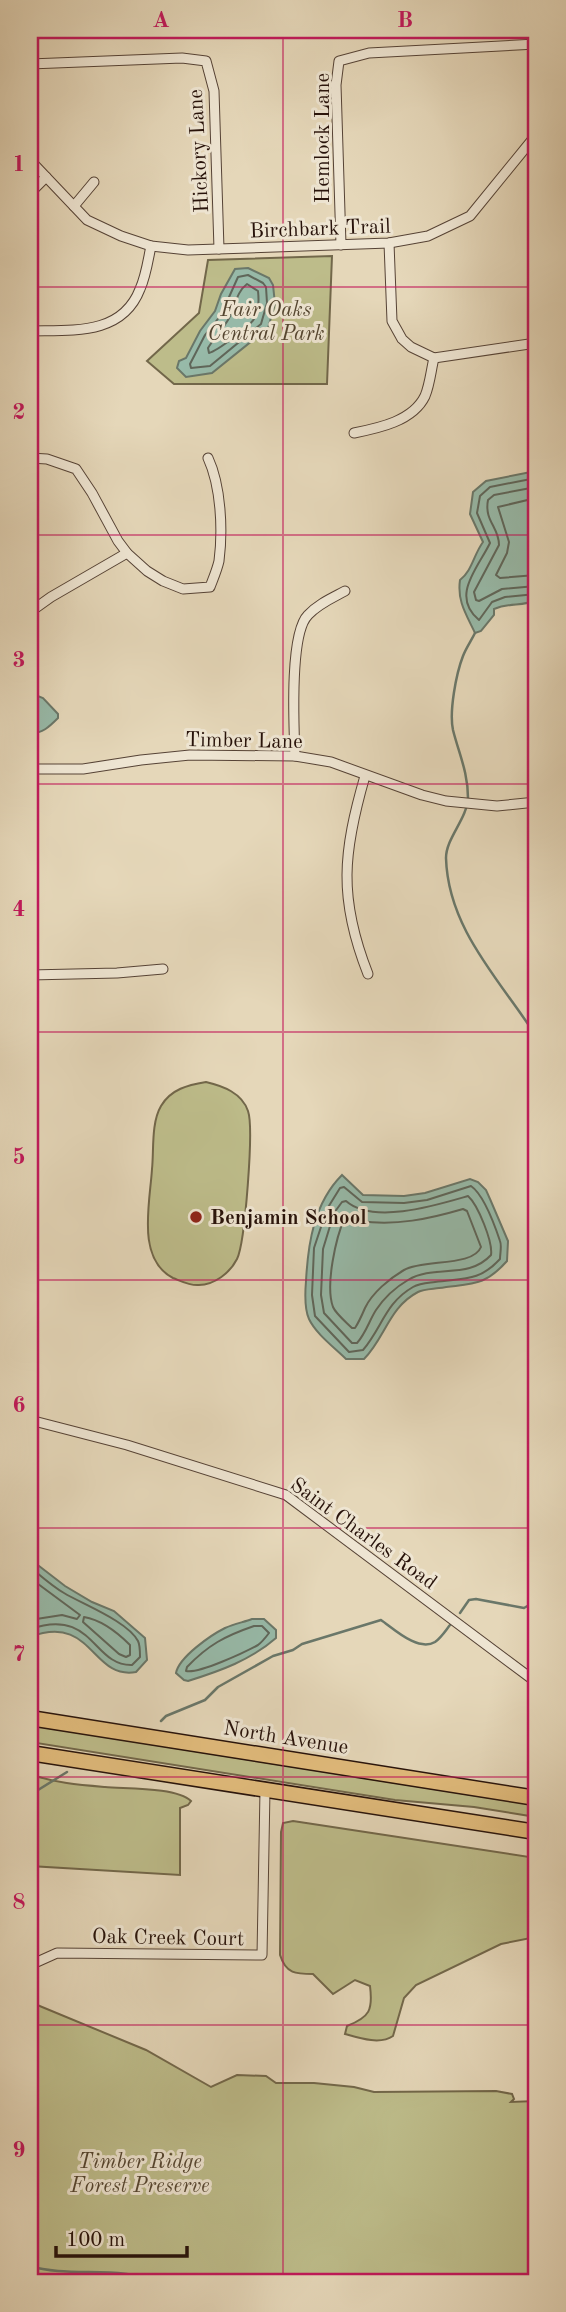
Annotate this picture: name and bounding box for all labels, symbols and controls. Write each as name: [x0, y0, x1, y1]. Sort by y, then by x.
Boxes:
text: A: [152, 9, 170, 32]
text: B: [397, 9, 413, 32]
street label: Hemlock Lane: [313, 73, 334, 203]
street label: Hickory Lane: [186, 89, 213, 213]
text: 1: [12, 153, 26, 176]
street label: Birchbark Trail: [249, 217, 391, 242]
park label: Fair Oaks Central Park: [207, 300, 325, 345]
text: 2: [12, 401, 26, 424]
text: 3: [12, 649, 26, 672]
street label: Timber Lane: [185, 730, 303, 753]
text: 4: [12, 898, 26, 921]
text: 5: [12, 1146, 26, 1169]
place label: Benjamin School: [210, 1208, 367, 1229]
marker: Benjamin School: [188, 1209, 204, 1225]
text: 6: [12, 1394, 26, 1417]
street label: Saint Charles Road: [286, 1474, 440, 1594]
text: 7: [12, 1643, 26, 1666]
street label: North Avenue: [222, 1718, 350, 1759]
text: 8: [12, 1891, 26, 1914]
street label: Oak Creek Court: [92, 1927, 244, 1950]
text: 9: [12, 2139, 26, 2162]
park label: Timber Ridge Forest Preserve: [69, 2152, 210, 2197]
scale bar: [56, 2214, 187, 2258]
text: 100 m: [66, 2230, 125, 2251]

